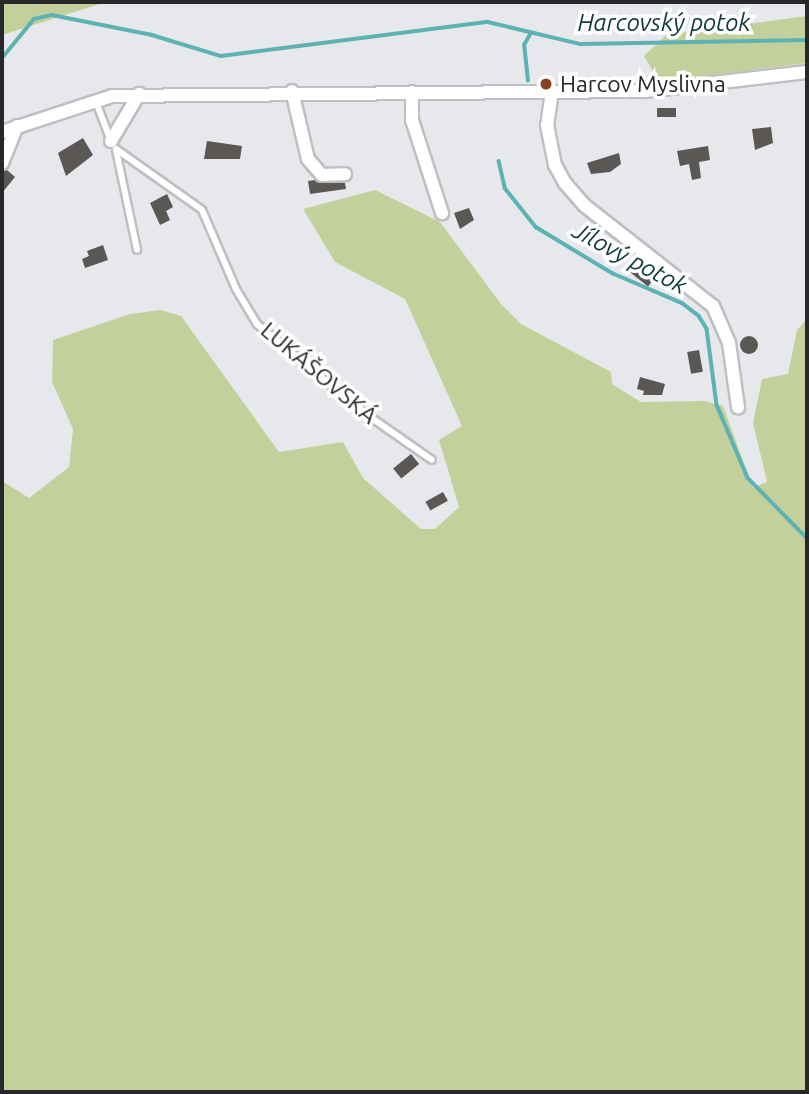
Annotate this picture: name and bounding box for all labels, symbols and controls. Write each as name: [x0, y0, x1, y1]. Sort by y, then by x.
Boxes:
water label: Harcovský potok: [577, 9, 751, 37]
place label: Harcov Myslivna: [560, 70, 726, 98]
marker: Harcov Myslivna: [538, 76, 554, 92]
water label: Jílový potok: [568, 216, 692, 300]
street label: LUKÁŠOVSKÁ: [255, 316, 383, 430]

